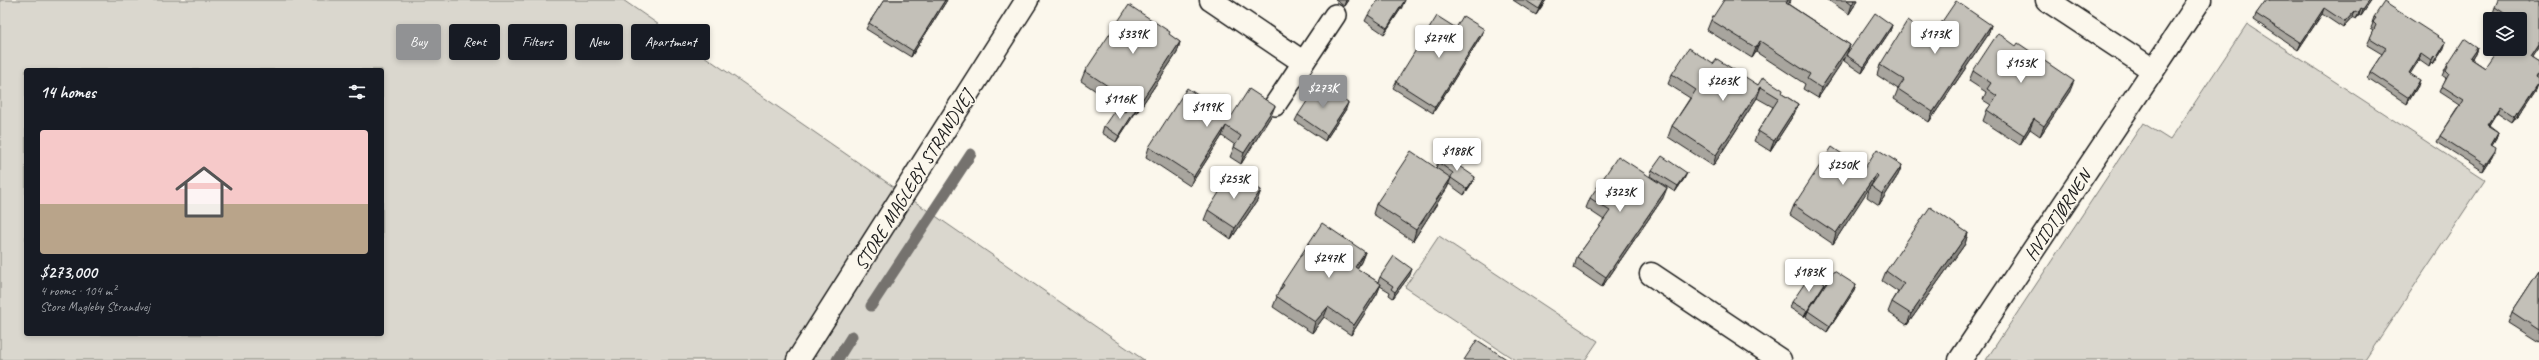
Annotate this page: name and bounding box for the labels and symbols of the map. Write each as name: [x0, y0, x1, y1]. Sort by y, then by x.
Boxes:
pin: $339K: [1105, 21, 1161, 55]
pin: $173K: [1907, 21, 1963, 55]
pin: $274K: [1411, 25, 1467, 59]
pin: $153K: [1993, 50, 2049, 84]
pin: $263K: [1695, 68, 1751, 102]
pin: $273K: [1295, 75, 1351, 109]
street label: STORE MAGLEBY STRANDVEJ: [849, 84, 981, 275]
pin: $116K: [1092, 86, 1148, 120]
pin: $199K: [1179, 94, 1235, 128]
pin: $188K: [1429, 138, 1485, 172]
pin: $250K: [1815, 152, 1871, 186]
street label: HVIDTJØRNEN: [2019, 163, 2099, 265]
pin: $253K: [1206, 166, 1262, 200]
pin: $323K: [1592, 179, 1648, 213]
pin: $247K: [1301, 245, 1357, 279]
pin: $183K: [1781, 259, 1837, 293]

